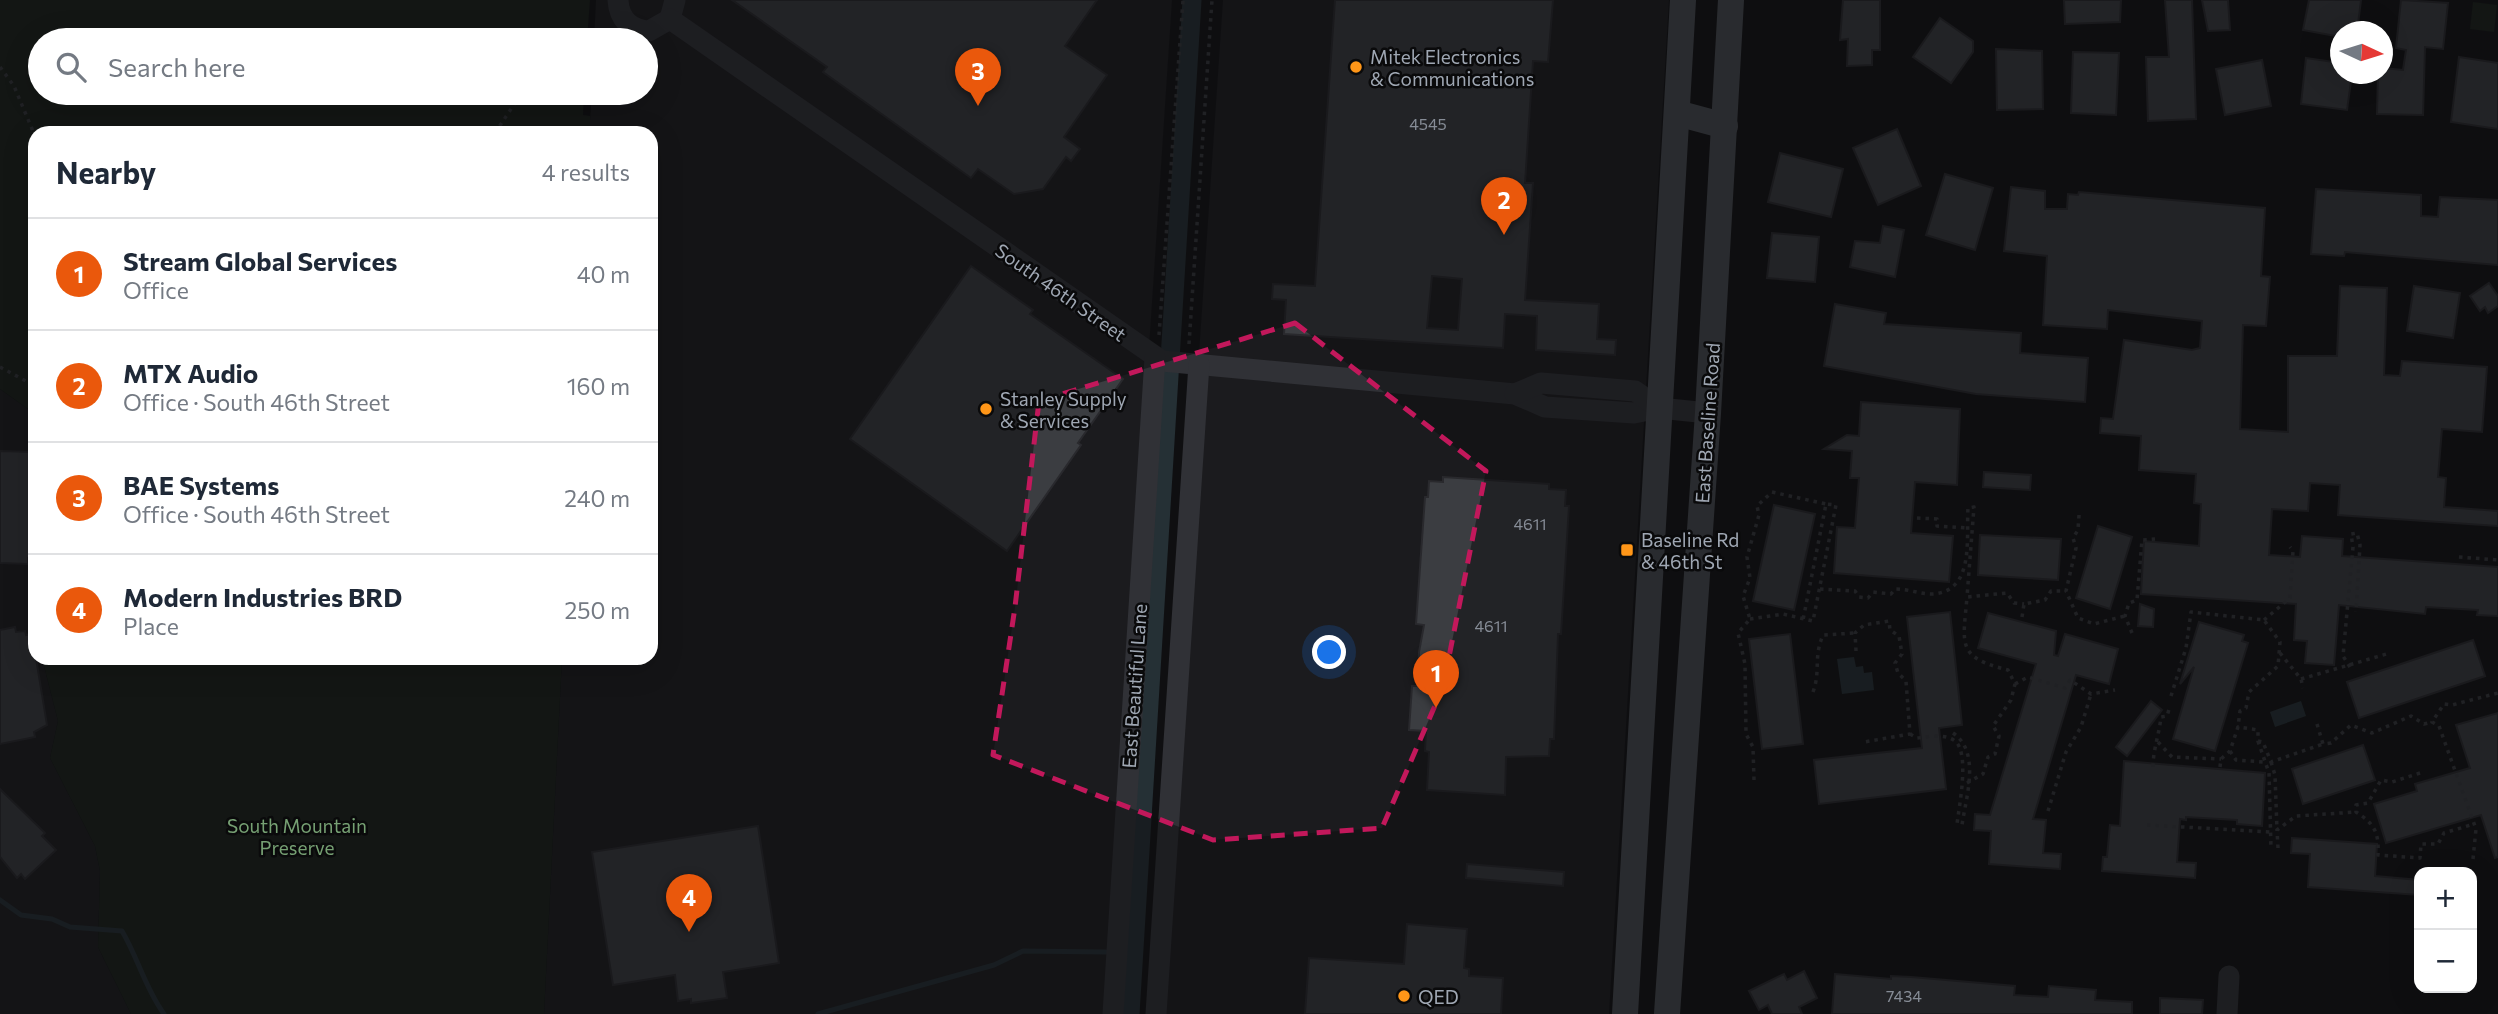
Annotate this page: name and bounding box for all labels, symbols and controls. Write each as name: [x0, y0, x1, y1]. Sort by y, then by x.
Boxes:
north arrow: [2330, 21, 2393, 84]
search box: [28, 28, 658, 105]
place label: Mitek Electronics & Communications: [1370, 45, 1534, 90]
icon: search: [52, 48, 90, 86]
pin: 3: [955, 48, 1001, 106]
text: Search here: [108, 51, 246, 82]
marker: Mitek Electronics & Communications: [1348, 59, 1364, 75]
house number: 4545: [1409, 114, 1447, 133]
text: Nearby: [56, 153, 156, 190]
text: 4 results: [542, 158, 630, 186]
pin: 2: [1481, 177, 1527, 235]
street label: South 46th Street: [991, 238, 1131, 346]
text: Stream Global Services: [123, 245, 397, 276]
text: 1: [74, 260, 84, 288]
text: 40 m: [577, 260, 630, 288]
text: Office: [123, 276, 189, 304]
street label: East Baseline Road: [1690, 342, 1724, 504]
text: MTX Audio: [123, 357, 258, 388]
text: 2: [72, 372, 86, 400]
text: 160 m: [567, 372, 630, 400]
place label: Stanley Supply & Services: [1000, 387, 1127, 432]
text: Office · South 46th Street: [123, 388, 390, 416]
marker: Stanley Supply & Services: [978, 401, 994, 417]
text: BAE Systems: [123, 469, 279, 500]
text: 3: [72, 484, 86, 512]
text: 240 m: [564, 484, 630, 512]
text: Office · South 46th Street: [123, 500, 390, 528]
house number: 4611: [1514, 514, 1547, 533]
place label: Baseline Rd & 46th St: [1641, 528, 1739, 573]
marker: Baseline Rd & 46th St: [1619, 542, 1635, 558]
text: Modern Industries BRD: [123, 581, 402, 612]
text: 4: [72, 596, 86, 624]
text: 250 m: [565, 596, 630, 624]
street label: East Beautiful Lane: [1117, 603, 1151, 769]
text: Place: [123, 612, 179, 640]
house number: 4611: [1475, 616, 1508, 635]
your location: [1312, 635, 1346, 669]
pin: 1: [1413, 650, 1459, 708]
park label: South Mountain Preserve: [227, 814, 367, 859]
map controls: [2414, 867, 2477, 993]
button: +: [2414, 867, 2477, 930]
pin: 4: [666, 874, 712, 932]
button: −: [2414, 930, 2477, 993]
place label: QED: [1418, 985, 1459, 1008]
house number: 7434: [1886, 986, 1922, 1005]
marker: QED: [1396, 988, 1412, 1004]

